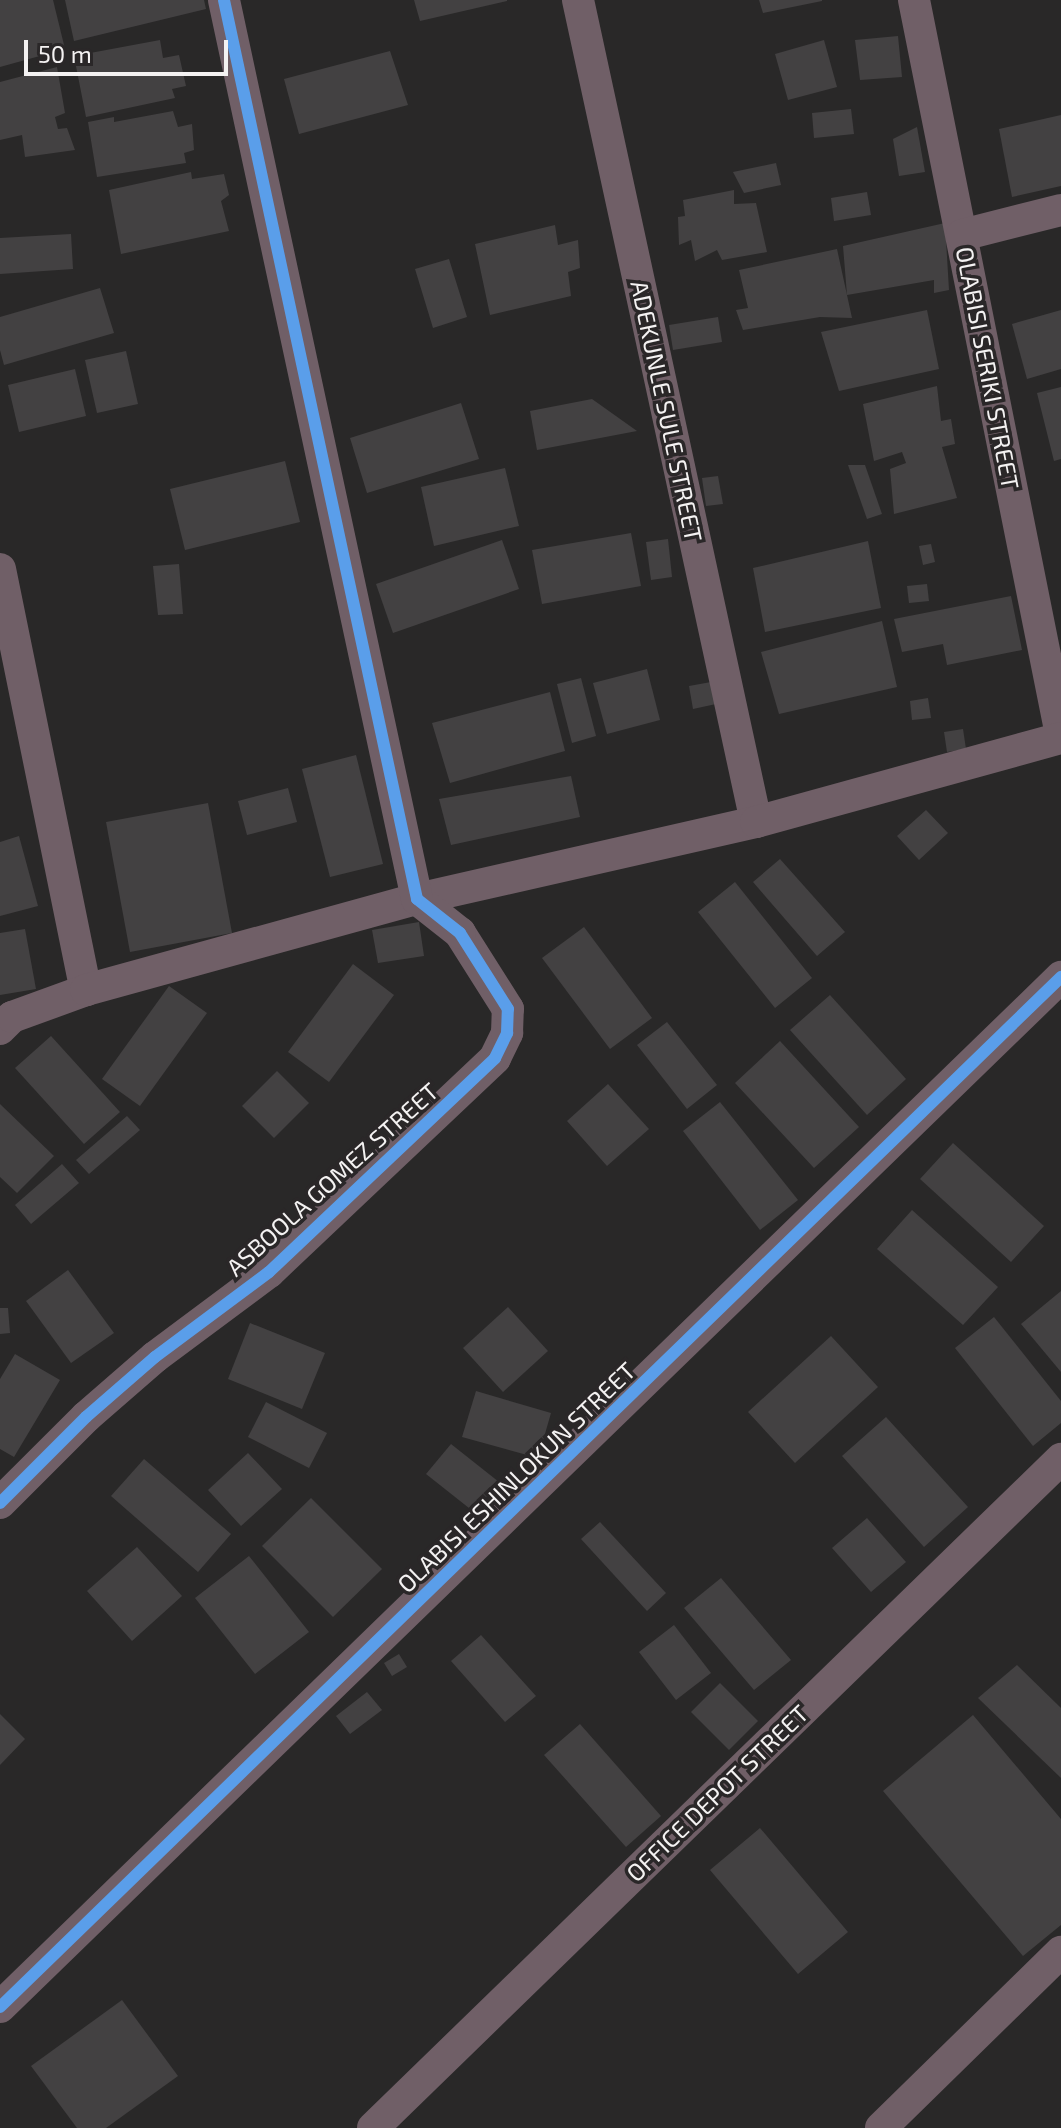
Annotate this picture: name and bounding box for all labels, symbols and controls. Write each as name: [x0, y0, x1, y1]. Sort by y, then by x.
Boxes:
scale bar: [28, 24, 232, 74]
text: 50 m: [38, 39, 92, 68]
street label: OLABISI SERIKI STREET: [950, 244, 1026, 492]
street label: ADEKUNLE SULE STREET: [625, 278, 709, 544]
street label: ASBOOLA GOMEZ STREET: [220, 1076, 444, 1282]
street label: OLABISI ESHINLOKUN STREET: [391, 1356, 641, 1598]
street label: OFFICE DEPOT STREET: [620, 1698, 814, 1888]

